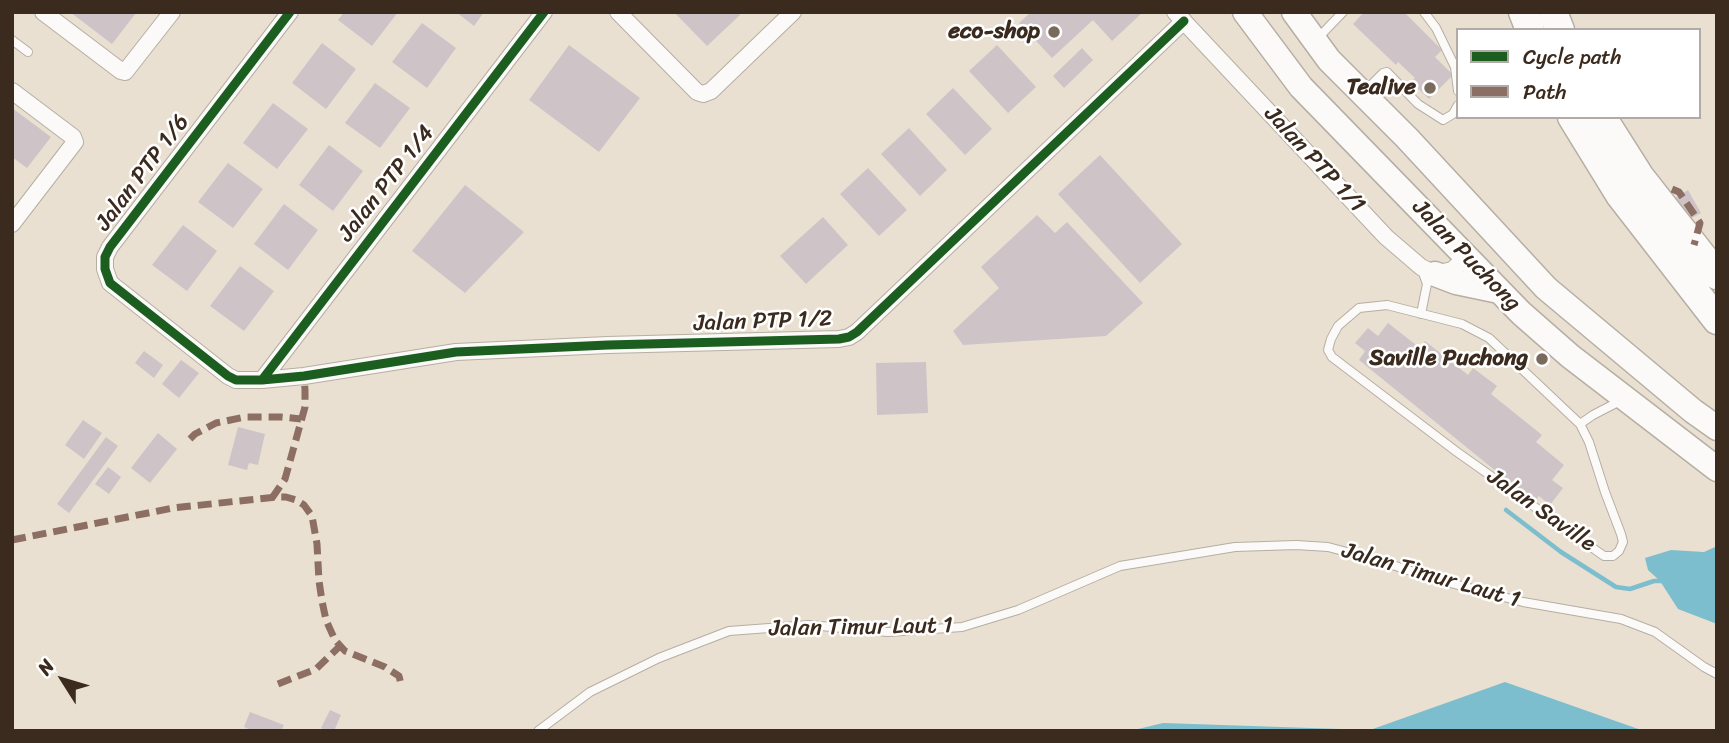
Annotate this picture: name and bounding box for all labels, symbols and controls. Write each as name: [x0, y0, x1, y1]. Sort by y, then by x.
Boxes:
place label: eco-shop: [948, 18, 1040, 46]
marker: eco-shop: [1046, 24, 1062, 40]
legend: [1456, 28, 1701, 119]
text: Cycle path: [1523, 38, 1622, 76]
text: Path: [1523, 73, 1566, 111]
place label: Tealive: [1346, 74, 1416, 102]
marker: Tealive: [1422, 80, 1438, 96]
street label: Jalan PTP 1/1: [1258, 101, 1370, 219]
street label: Jalan PTP 1/6: [90, 109, 196, 237]
street label: Jalan PTP 1/4: [333, 120, 441, 248]
street label: Jalan Puchong: [1406, 194, 1526, 318]
street label: Jalan PTP 1/2: [693, 306, 833, 338]
place label: Saville Puchong: [1369, 345, 1528, 373]
marker: Saville Puchong: [1534, 351, 1550, 367]
street label: Jalan Saville: [1481, 464, 1601, 558]
street label: Jalan Timur Laut 1: [1339, 537, 1523, 615]
street label: Jalan Timur Laut 1: [769, 613, 953, 643]
north arrow: [28, 645, 98, 715]
text: N: [29, 652, 63, 682]

